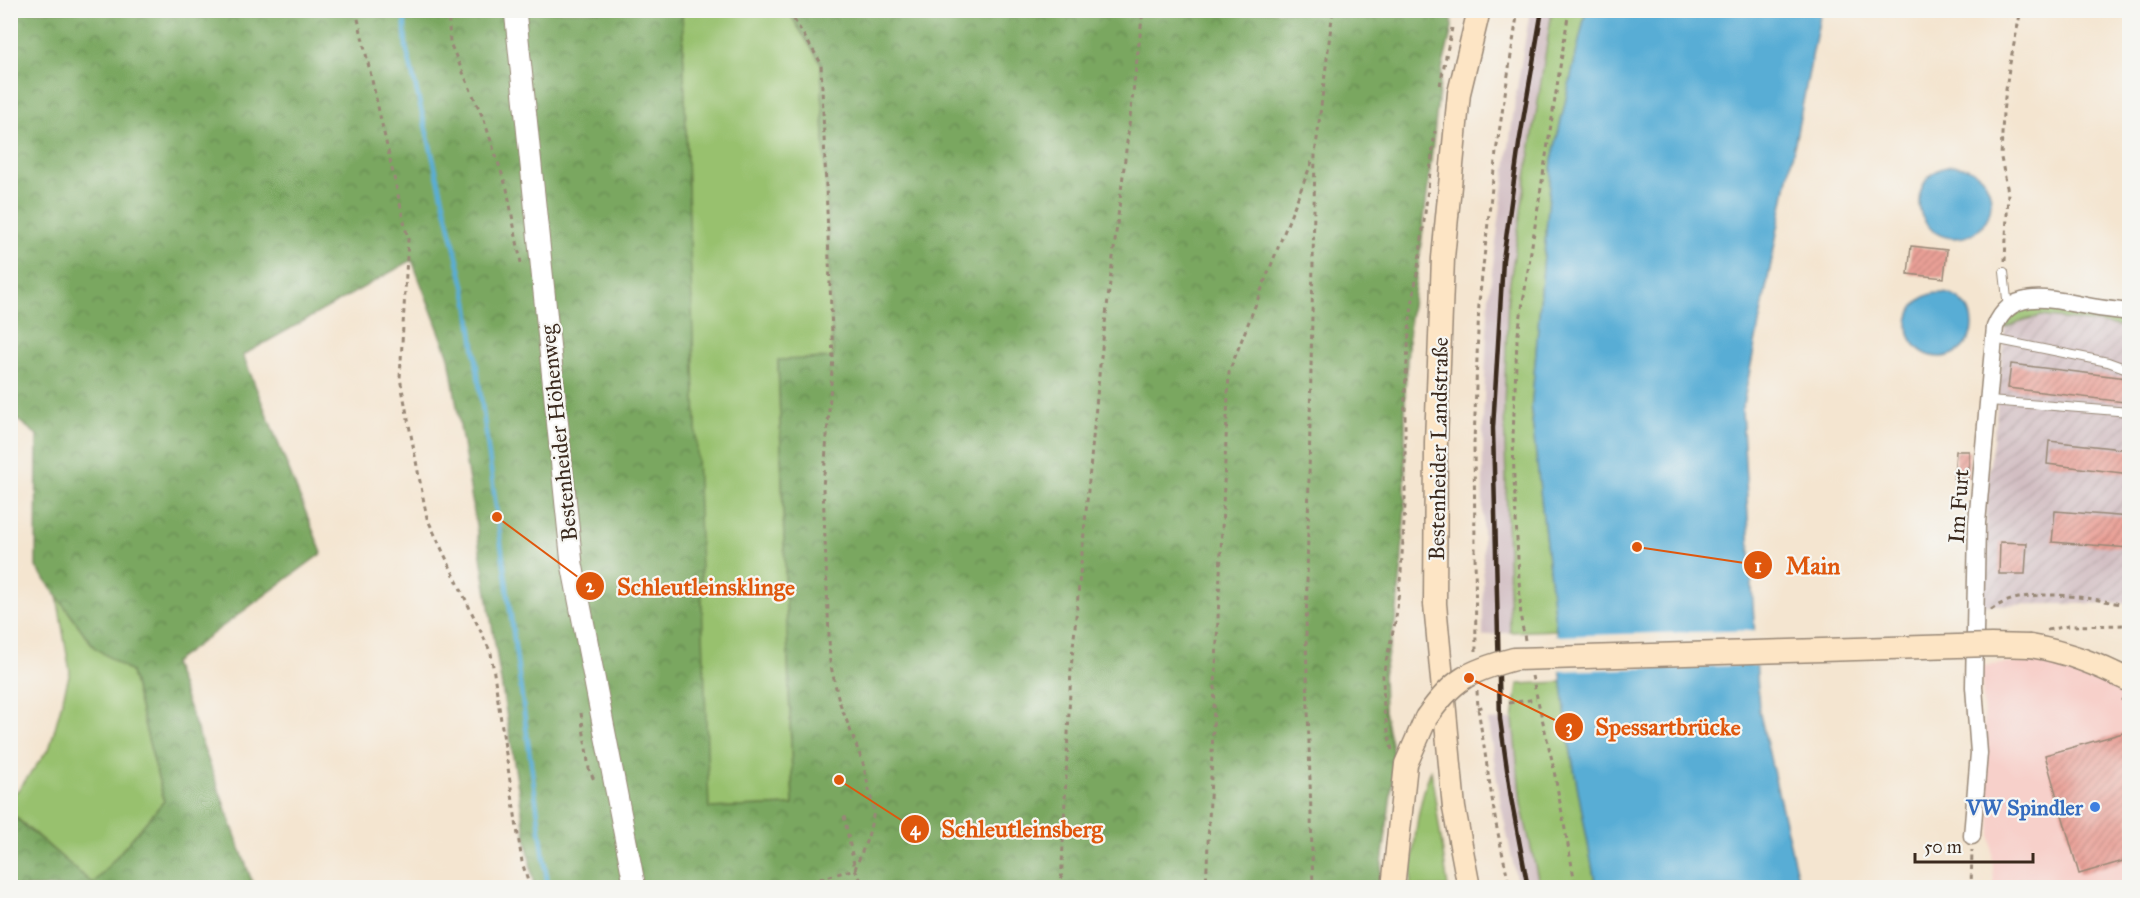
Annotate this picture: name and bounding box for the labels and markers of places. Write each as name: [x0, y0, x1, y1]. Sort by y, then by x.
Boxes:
callout: Main: [1743, 544, 1852, 586]
callout: Schleutleinsklinge: [575, 565, 807, 607]
callout: Spessartbrücke: [1554, 706, 1753, 748]
place label: VW Spindler: [1965, 794, 2084, 821]
marker: VW Spindler: [2088, 800, 2102, 814]
callout: Schleutleinsberg: [900, 808, 1115, 850]

